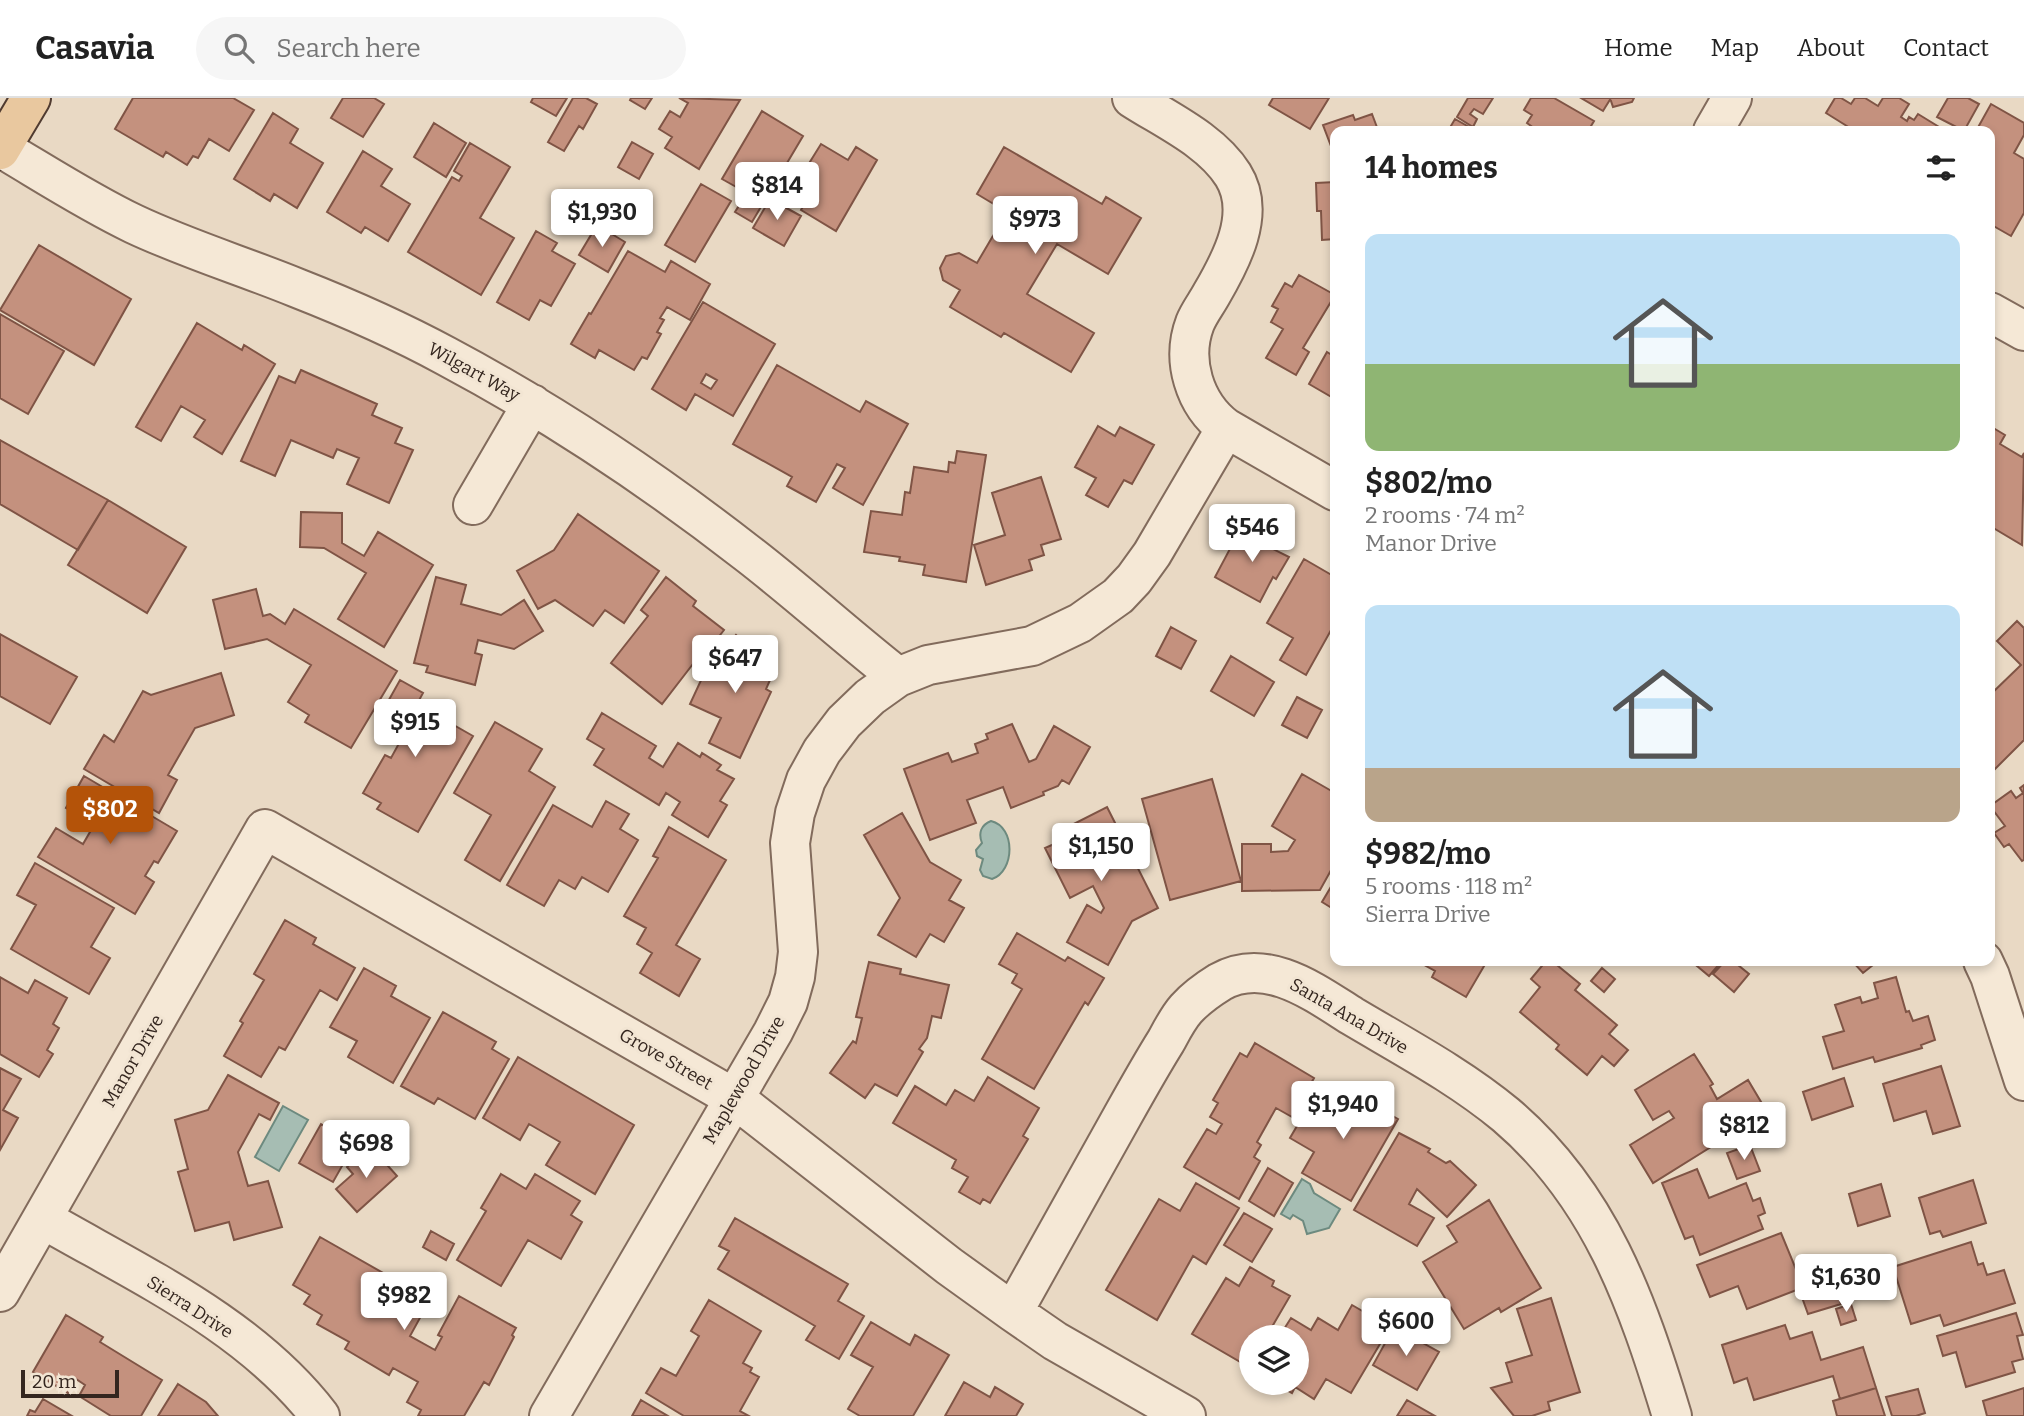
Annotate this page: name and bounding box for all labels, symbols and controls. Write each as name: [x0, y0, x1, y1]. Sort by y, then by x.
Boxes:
search box: [196, 17, 686, 80]
text: Casavia: [35, 28, 154, 68]
icon: search: [220, 29, 258, 67]
text: Search here: [276, 33, 421, 64]
text: Home: [1604, 34, 1673, 62]
text: Map: [1711, 34, 1759, 62]
text: About: [1797, 34, 1865, 62]
text: Contact: [1903, 34, 1989, 62]
icon: filters: [1922, 149, 1960, 187]
text: 14 homes: [1365, 150, 1498, 186]
pin: $814: [736, 162, 818, 222]
text: $814: [751, 171, 803, 199]
pin: $1,930: [545, 190, 659, 249]
pin: $973: [994, 197, 1076, 256]
text: $1,930: [567, 198, 637, 226]
text: $973: [1009, 205, 1061, 233]
icon: home: [1600, 280, 1726, 406]
street label: Wilgart Way: [424, 338, 524, 406]
text: $802/mo: [1365, 465, 1492, 501]
text: 2 rooms · 74 m²: [1365, 501, 1525, 529]
pin: $546: [1211, 504, 1293, 564]
text: $546: [1225, 513, 1279, 541]
text: Manor Drive: [1365, 529, 1497, 557]
pin: $647: [694, 636, 776, 695]
text: $647: [708, 644, 762, 672]
icon: home: [1600, 651, 1726, 777]
pin: $915: [374, 700, 456, 759]
text: $915: [390, 708, 440, 736]
pin: $802: [69, 786, 151, 846]
text: $802: [82, 795, 138, 823]
pin: $1,150: [1044, 824, 1158, 883]
text: $1,150: [1068, 832, 1134, 860]
text: $982/mo: [1365, 836, 1491, 872]
text: 5 rooms · 118 m²: [1365, 872, 1532, 900]
text: Sierra Drive: [1365, 900, 1491, 928]
street label: Santa Ana Drive: [1286, 973, 1412, 1059]
street label: Manor Drive: [98, 1011, 168, 1111]
street label: Maplewood Drive: [698, 1012, 790, 1148]
street label: Grove Street: [615, 1023, 717, 1095]
pin: $1,940: [1286, 1082, 1400, 1141]
text: $1,940: [1307, 1090, 1379, 1118]
pin: $812: [1703, 1102, 1785, 1162]
text: $812: [1719, 1111, 1769, 1139]
pin: $698: [325, 1121, 407, 1180]
text: $698: [339, 1129, 394, 1157]
pin: $1,630: [1789, 1254, 1903, 1314]
text: $1,630: [1811, 1263, 1881, 1291]
street label: Sierra Drive: [143, 1271, 237, 1343]
pin: $982: [363, 1272, 445, 1332]
text: $982: [377, 1281, 431, 1309]
pin: $600: [1365, 1298, 1447, 1358]
text: $600: [1378, 1307, 1434, 1335]
map controls: [1239, 1325, 1309, 1395]
button: layers: [1239, 1325, 1309, 1395]
scale bar: [21, 1367, 119, 1399]
text: 20 m: [32, 1370, 76, 1393]

